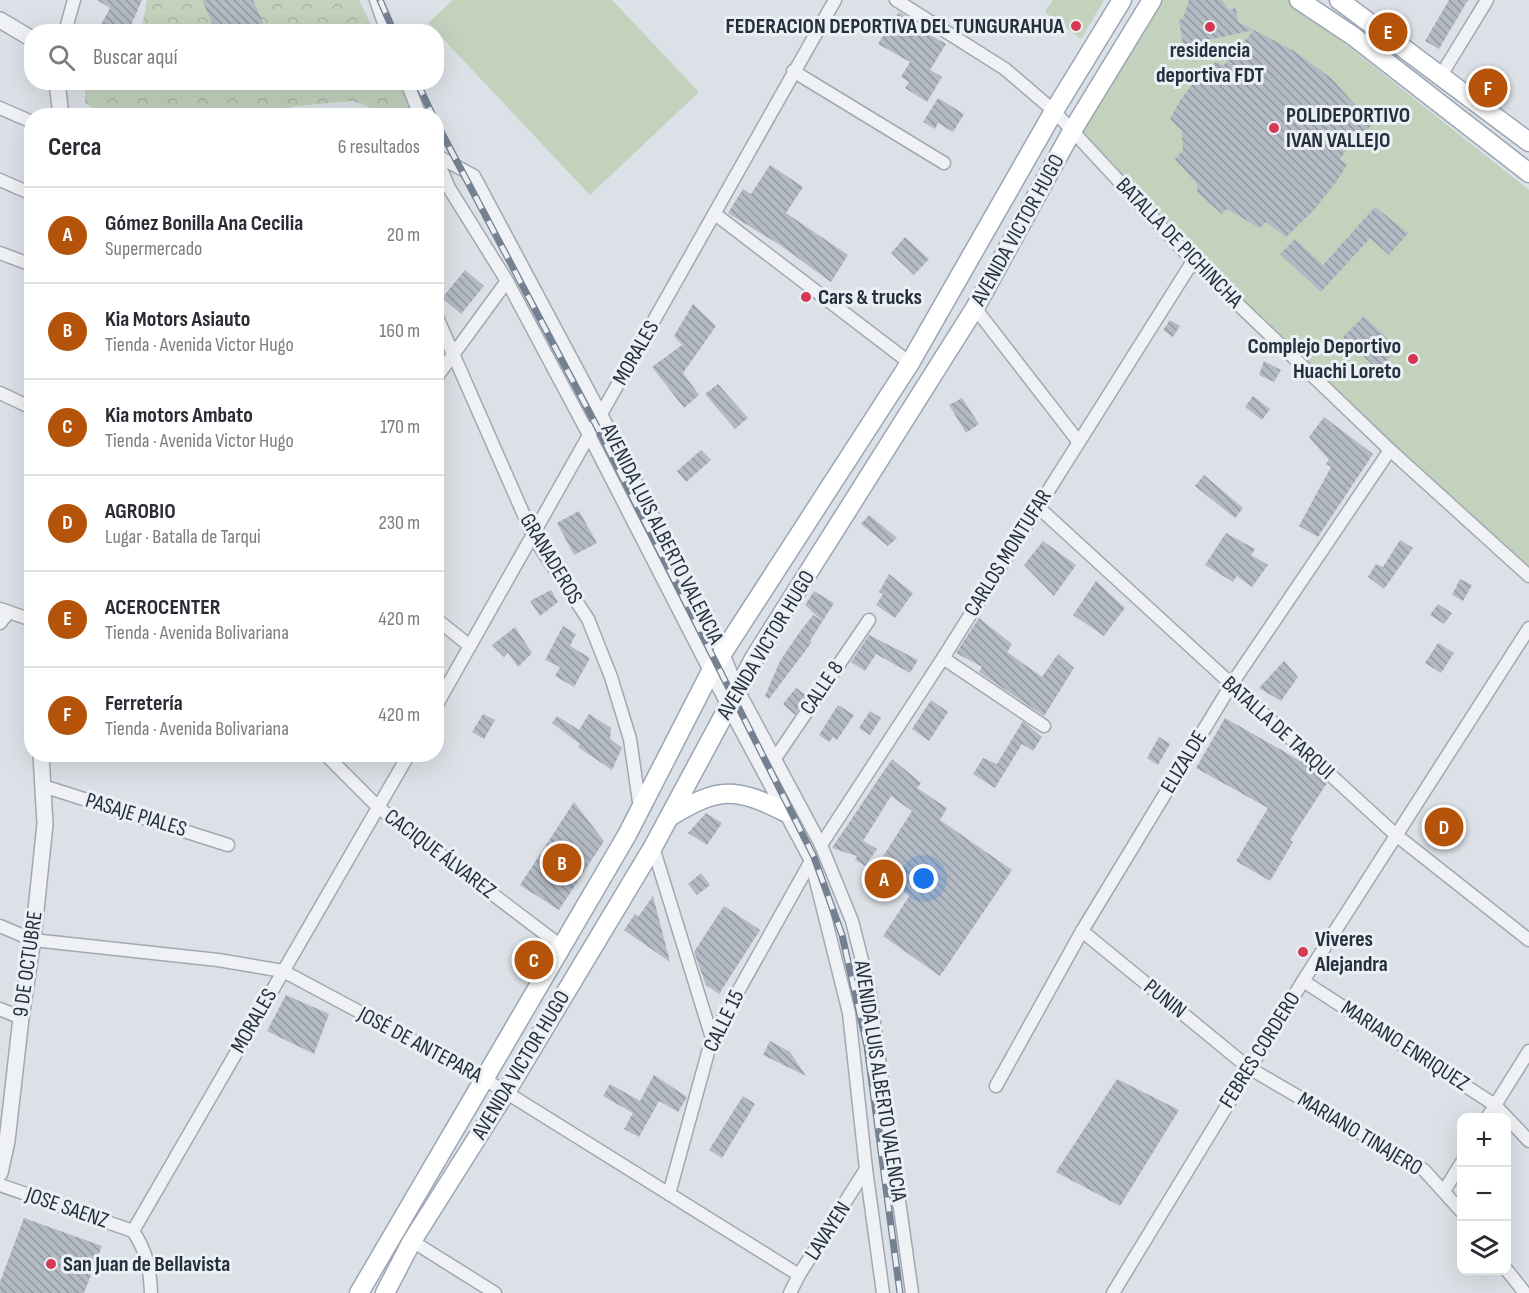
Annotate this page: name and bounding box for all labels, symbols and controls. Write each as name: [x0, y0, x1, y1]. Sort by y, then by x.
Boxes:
pin: E: [1368, 9, 1408, 54]
place label: FEDERACION DEPORTIVA DEL TUNGURAHUA: [726, 13, 1065, 40]
marker: FEDERACION DEPORTIVA DEL TUNGURAHUA: [1069, 19, 1083, 33]
marker: residencia deportiva FDT: [1203, 20, 1217, 34]
search box: [24, 24, 444, 90]
place label: residencia deportiva FDT: [1156, 37, 1265, 89]
icon: search: [45, 41, 78, 74]
text: Buscar aquí: [93, 44, 178, 71]
pin: F: [1468, 66, 1508, 110]
place label: POLIDEPORTIVO IVAN VALLEJO: [1286, 102, 1410, 154]
marker: POLIDEPORTIVO IVAN VALLEJO: [1267, 121, 1281, 135]
text: Cerca: [48, 132, 101, 163]
text: 6 resultados: [338, 135, 420, 159]
street label: AVENIDA VICTOR HUGO: [965, 150, 1071, 311]
street label: BATALLA DE PICHINCHA: [1110, 172, 1249, 314]
text: Gómez Bonilla Ana Cecilia: [105, 210, 303, 237]
text: A: [63, 223, 72, 247]
text: 20 m: [387, 223, 420, 247]
text: Supermercado: [105, 237, 202, 261]
place label: Cars & trucks: [818, 284, 922, 311]
marker: Cars & trucks: [799, 290, 813, 304]
text: Kia Motors Asiauto: [105, 306, 250, 333]
street label: MORALES: [607, 316, 665, 390]
text: B: [63, 319, 72, 343]
text: 160 m: [379, 319, 420, 343]
text: Tienda · Avenida Victor Hugo: [105, 333, 294, 357]
place label: Complejo Deportivo Huachi Loreto: [1248, 333, 1401, 385]
marker: Complejo Deportivo Huachi Loreto: [1406, 352, 1420, 366]
text: Kia motors Ambato: [105, 402, 253, 429]
text: C: [62, 415, 73, 439]
text: 170 m: [380, 415, 420, 439]
street label: AVENIDA LUIS ALBERTO VALENCIA: [594, 418, 730, 649]
text: Tienda · Avenida Victor Hugo: [105, 429, 294, 453]
street label: CARLOS MONTUFAR: [958, 485, 1058, 621]
text: AGROBIO: [105, 498, 176, 525]
street label: GRANADEROS: [513, 509, 589, 609]
text: D: [62, 511, 73, 535]
text: 230 m: [378, 511, 420, 535]
text: Lugar · Batalla de Tarqui: [105, 525, 261, 549]
street label: AVENIDA VICTOR HUGO: [710, 566, 821, 725]
text: ACEROCENTER: [105, 594, 221, 621]
text: E: [63, 607, 72, 631]
text: 420 m: [378, 607, 420, 631]
text: Tienda · Avenida Bolivariana: [105, 621, 289, 645]
street label: CALLE 8: [794, 656, 850, 720]
street label: BATALLA DE TARQUI: [1216, 670, 1340, 786]
text: Ferretería: [105, 690, 183, 717]
text: F: [63, 703, 72, 727]
text: 420 m: [378, 703, 420, 727]
text: Tienda · Avenida Bolivariana: [105, 717, 289, 741]
street label: ELIZALDE: [1155, 726, 1213, 798]
street label: PASAJE PIALES: [82, 787, 190, 843]
street label: CACIQUE ÁLVAREZ: [379, 803, 501, 905]
pin: D: [1424, 804, 1464, 850]
pin: B: [542, 840, 582, 886]
pin: A: [864, 856, 904, 902]
your location: [909, 864, 938, 893]
street label: 9 DE OCTUBRE: [7, 909, 49, 1019]
place label: Viveres Alejandra: [1314, 926, 1388, 978]
pin: C: [514, 938, 554, 982]
marker: Viveres Alejandra: [1296, 945, 1310, 959]
street label: AVENIDA LUIS ALBERTO VALENCIA: [847, 958, 912, 1204]
street label: PUNIN: [1138, 974, 1192, 1024]
street label: MORALES: [225, 984, 283, 1058]
street label: AVENIDA VICTOR HUGO: [465, 986, 576, 1145]
street label: CALLE 15: [698, 986, 751, 1056]
street label: FEBRES CORDERO: [1214, 987, 1306, 1113]
street label: MARIANO ENRIQUEZ: [1336, 995, 1474, 1097]
street label: JOSÉ DE ANTEPARA: [352, 1000, 487, 1089]
street label: MARIANO TINAJERO: [1293, 1086, 1427, 1182]
map controls: [1457, 1113, 1511, 1275]
button: +: [1457, 1113, 1511, 1167]
button: −: [1457, 1167, 1511, 1221]
street label: JOSE SAENZ: [21, 1181, 112, 1235]
street label: LAVAYEN: [799, 1197, 857, 1265]
button: layers: [1457, 1221, 1511, 1275]
place label: San Juan de Bellavista: [63, 1251, 230, 1278]
marker: San Juan de Bellavista: [44, 1257, 58, 1271]

